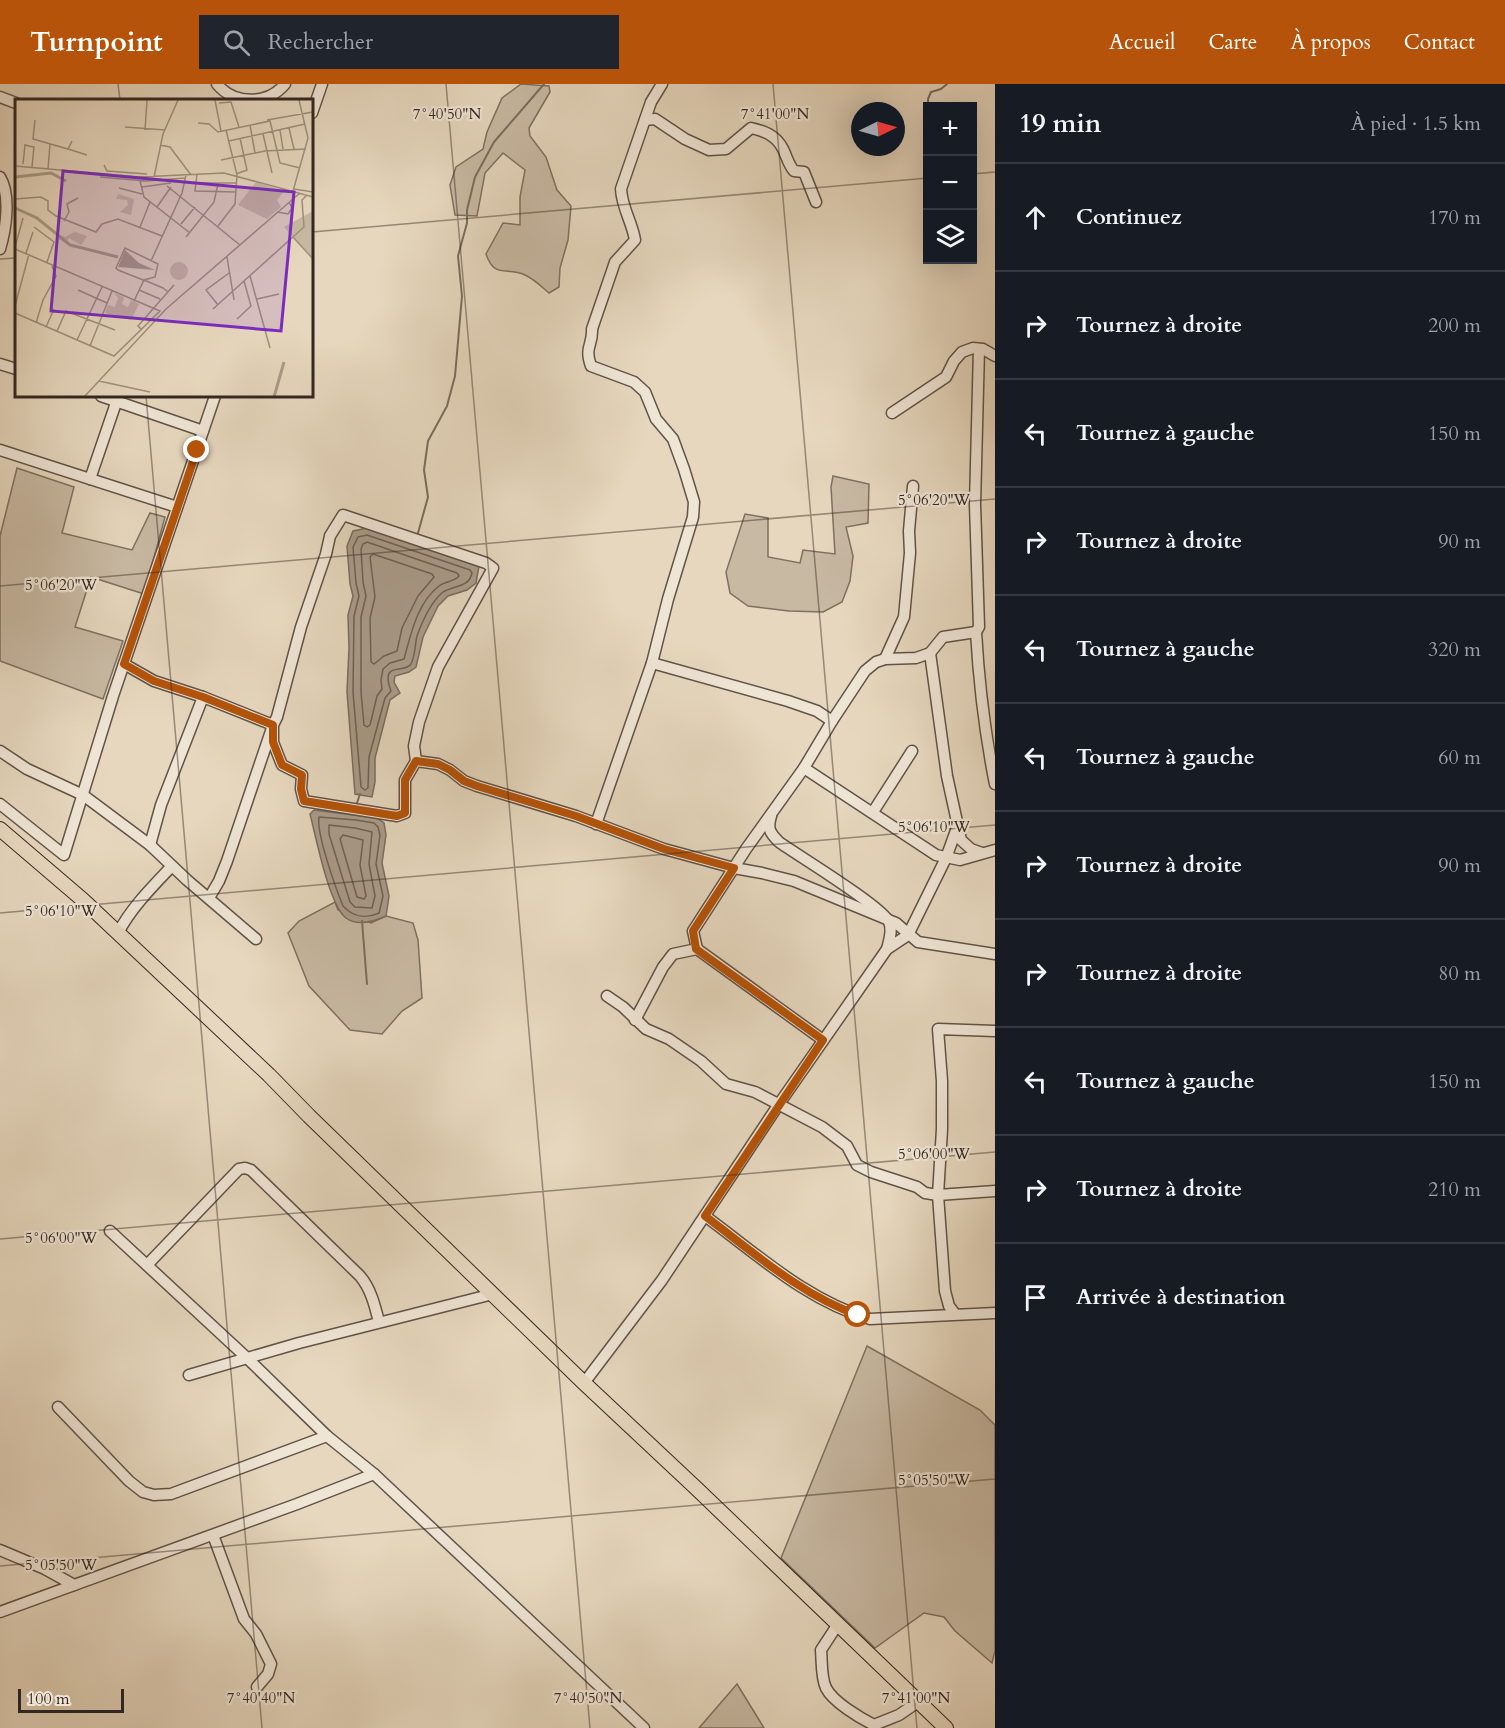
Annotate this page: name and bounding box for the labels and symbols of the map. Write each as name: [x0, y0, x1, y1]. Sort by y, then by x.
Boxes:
inset map: [15, 99, 314, 398]
north arrow: [851, 102, 905, 156]
text: 7°40'50"N: [413, 104, 481, 124]
text: 7°41'00"N: [741, 104, 809, 124]
route end: [183, 436, 209, 462]
text: 5°06'20"W: [898, 490, 971, 510]
text: 5°06'20"W: [25, 575, 98, 595]
text: 5°06'10"W: [898, 817, 971, 837]
text: 5°06'10"W: [25, 901, 98, 921]
text: 5°06'00"W: [898, 1144, 971, 1164]
text: 5°06'00"W: [25, 1228, 98, 1248]
route start: [844, 1301, 870, 1327]
text: 5°05'50"W: [898, 1470, 971, 1490]
text: 5°05'50"W: [25, 1555, 98, 1575]
scale bar: [18, 1686, 124, 1714]
text: 7°40'40"N: [227, 1688, 295, 1708]
text: 7°40'50"N: [554, 1688, 622, 1708]
text: 7°41'00"N: [882, 1688, 950, 1708]

